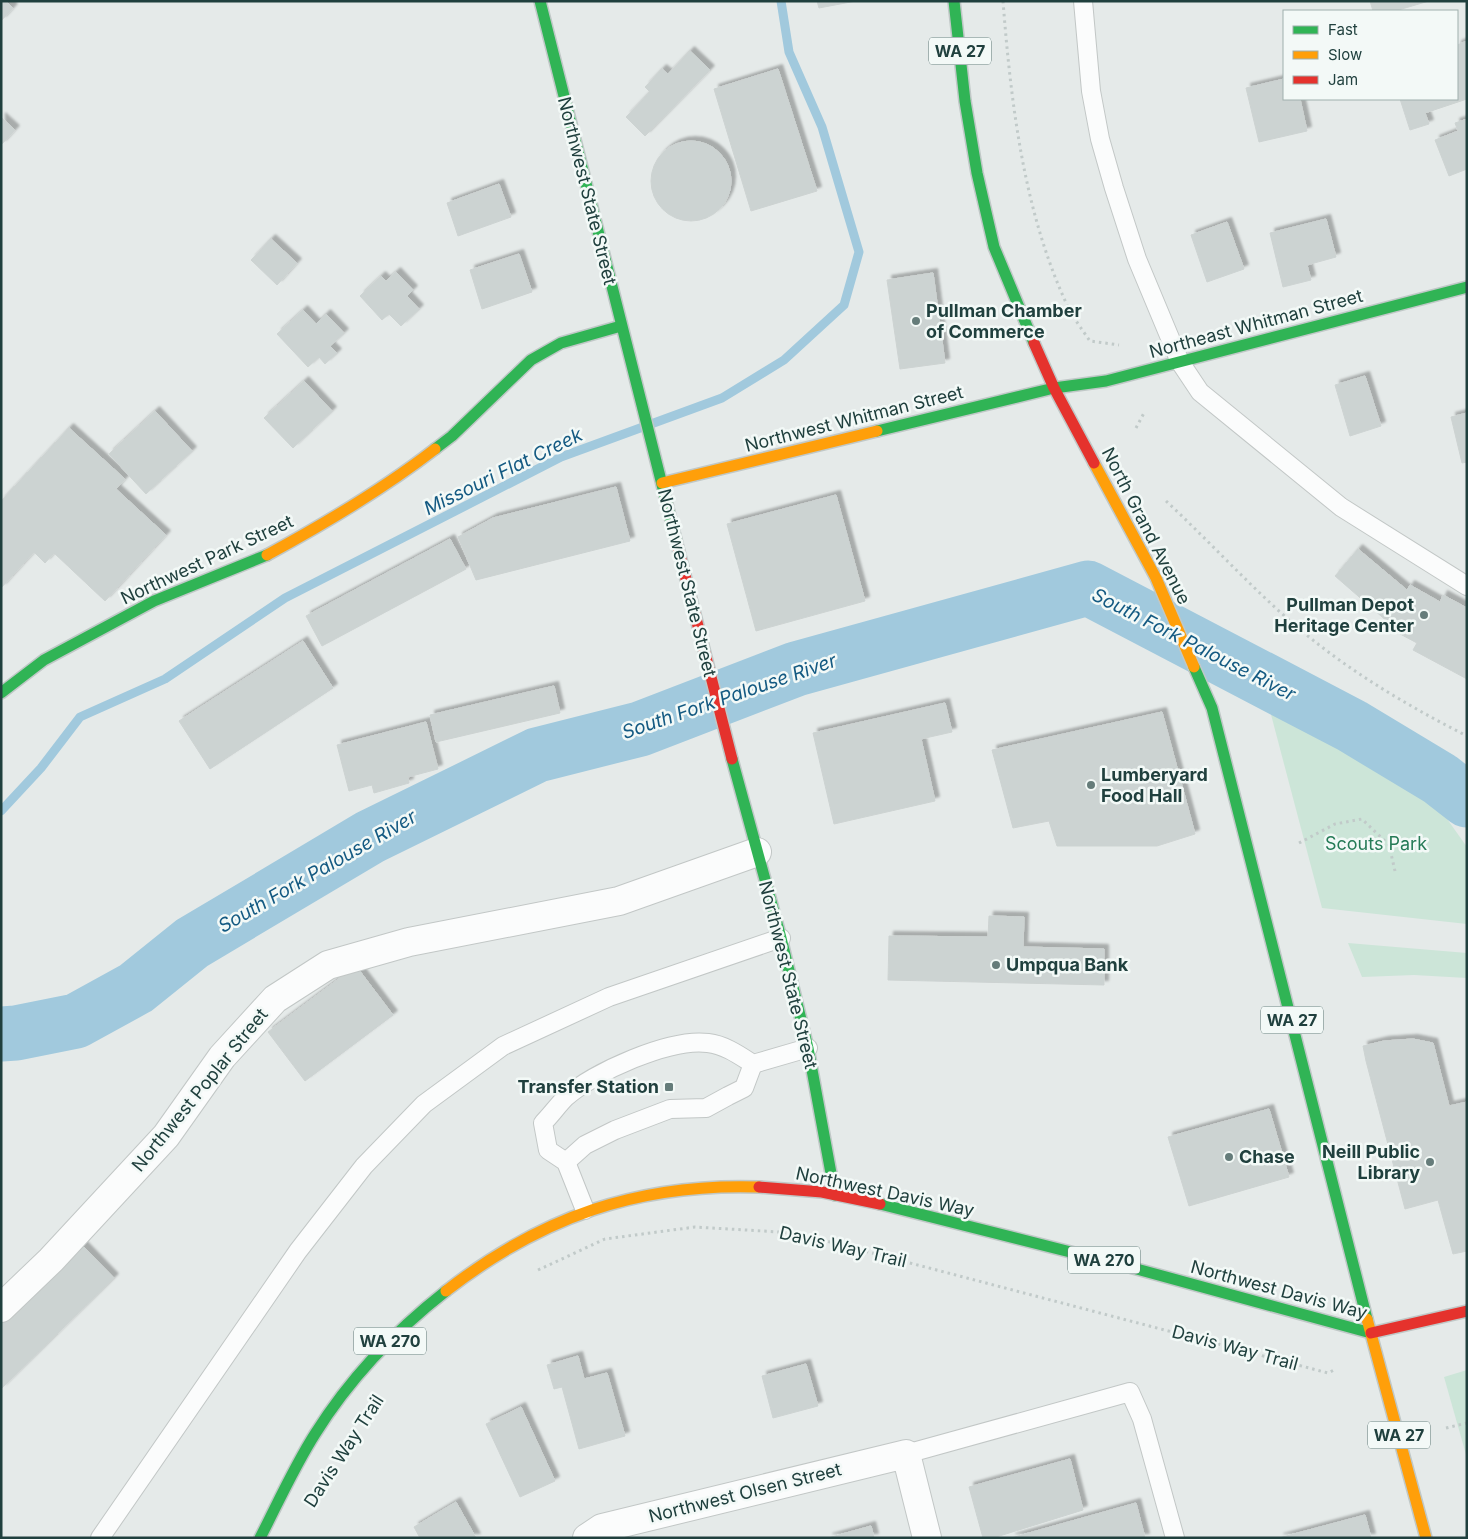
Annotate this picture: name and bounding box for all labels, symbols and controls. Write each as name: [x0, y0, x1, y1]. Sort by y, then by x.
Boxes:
legend: [1283, 10, 1458, 100]
text: Fast: [1328, 20, 1358, 39]
road number: WA 27: [929, 37, 991, 64]
text: Slow: [1328, 45, 1362, 64]
text: Jam: [1328, 70, 1358, 89]
street label: Northwest State Street: [554, 95, 621, 287]
street label: Northeast Whitman Street: [1147, 285, 1365, 362]
place label: Pullman Chamber of Commerce: [926, 300, 1082, 342]
marker: Pullman Chamber of Commerce: [910, 315, 922, 327]
street label: Northwest Whitman Street: [743, 381, 965, 456]
water label: Missouri Flat Creek: [420, 423, 587, 520]
street label: North Grand Avenue: [1098, 444, 1195, 608]
street label: Northwest State Street: [654, 487, 721, 679]
street label: Northwest Park Street: [117, 510, 296, 609]
water label: South Fork Palouse River: [1088, 583, 1300, 706]
place label: Pullman Depot Heritage Center: [1274, 594, 1414, 636]
marker: Pullman Depot Heritage Center: [1418, 609, 1430, 621]
water label: South Fork Palouse River: [619, 649, 840, 744]
place label: Lumberyard Food Hall: [1101, 764, 1208, 806]
marker: Lumberyard Food Hall: [1085, 779, 1097, 791]
water label: South Fork Palouse River: [214, 805, 421, 938]
park label: Scouts Park: [1325, 833, 1427, 854]
street label: Northwest State Street: [755, 879, 822, 1071]
place label: Umpqua Bank: [1006, 954, 1129, 975]
marker: Umpqua Bank: [990, 959, 1002, 971]
street label: Northwest Poplar Street: [127, 1004, 272, 1175]
road number: WA 27: [1261, 1006, 1323, 1034]
place label: Transfer Station: [517, 1076, 659, 1097]
marker: Transfer Station: [663, 1081, 675, 1093]
place label: Neill Public Library: [1322, 1141, 1420, 1183]
place label: Chase: [1239, 1146, 1295, 1167]
marker: Chase: [1223, 1151, 1235, 1163]
marker: Neill Public Library: [1424, 1156, 1436, 1168]
street label: Northwest Davis Way: [794, 1162, 976, 1221]
street label: Davis Way Trail: [777, 1222, 909, 1271]
road number: WA 270: [1068, 1246, 1140, 1274]
street label: Northwest Davis Way: [1189, 1256, 1370, 1323]
street label: Davis Way Trail: [1170, 1321, 1301, 1374]
road number: WA 270: [354, 1328, 426, 1354]
street label: Davis Way Trail: [299, 1391, 388, 1511]
road number: WA 27: [1368, 1422, 1430, 1448]
street label: Northwest Olsen Street: [646, 1458, 844, 1527]

